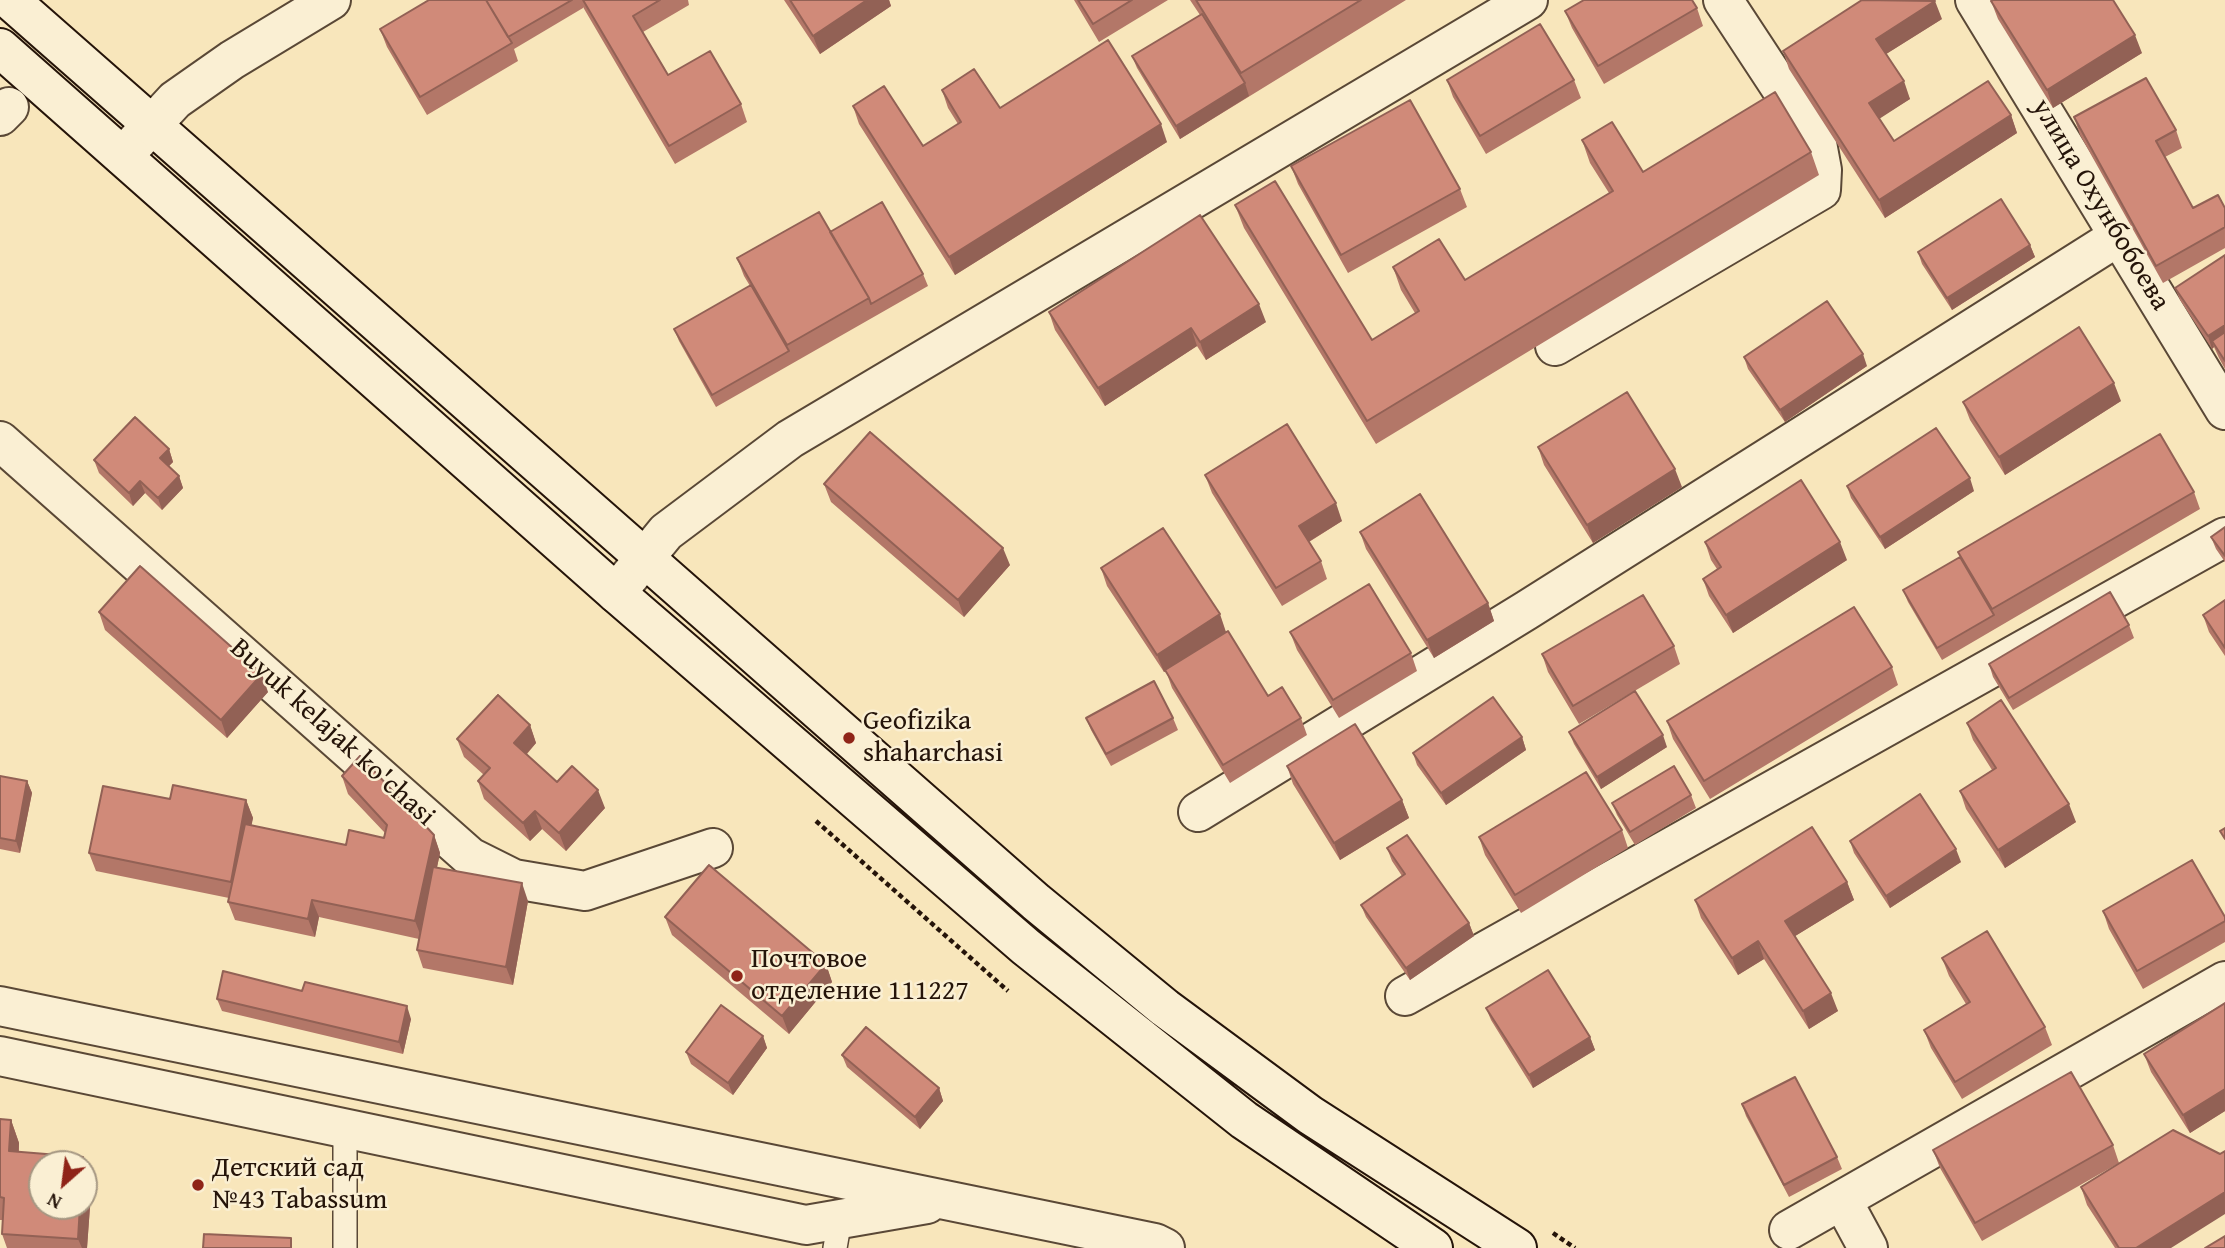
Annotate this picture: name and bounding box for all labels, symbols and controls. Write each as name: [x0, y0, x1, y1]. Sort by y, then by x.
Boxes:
street label: улица Охунбобоева: [2024, 93, 2176, 317]
street label: Buyuk kelajak ko'chasi: [222, 632, 442, 834]
place label: Geofizika shaharchasi: [863, 705, 1003, 771]
marker: Geofizika shaharchasi: [841, 730, 857, 746]
place label: Почтовое отделение 111227: [751, 943, 969, 1009]
marker: Почтовое отделение 111227: [729, 968, 745, 984]
north arrow: [28, 1150, 98, 1220]
place label: Детский сад №43 Tabassum: [212, 1152, 387, 1218]
marker: Детский сад №43 Tabassum: [190, 1177, 206, 1193]
text: N: [42, 1186, 66, 1217]

